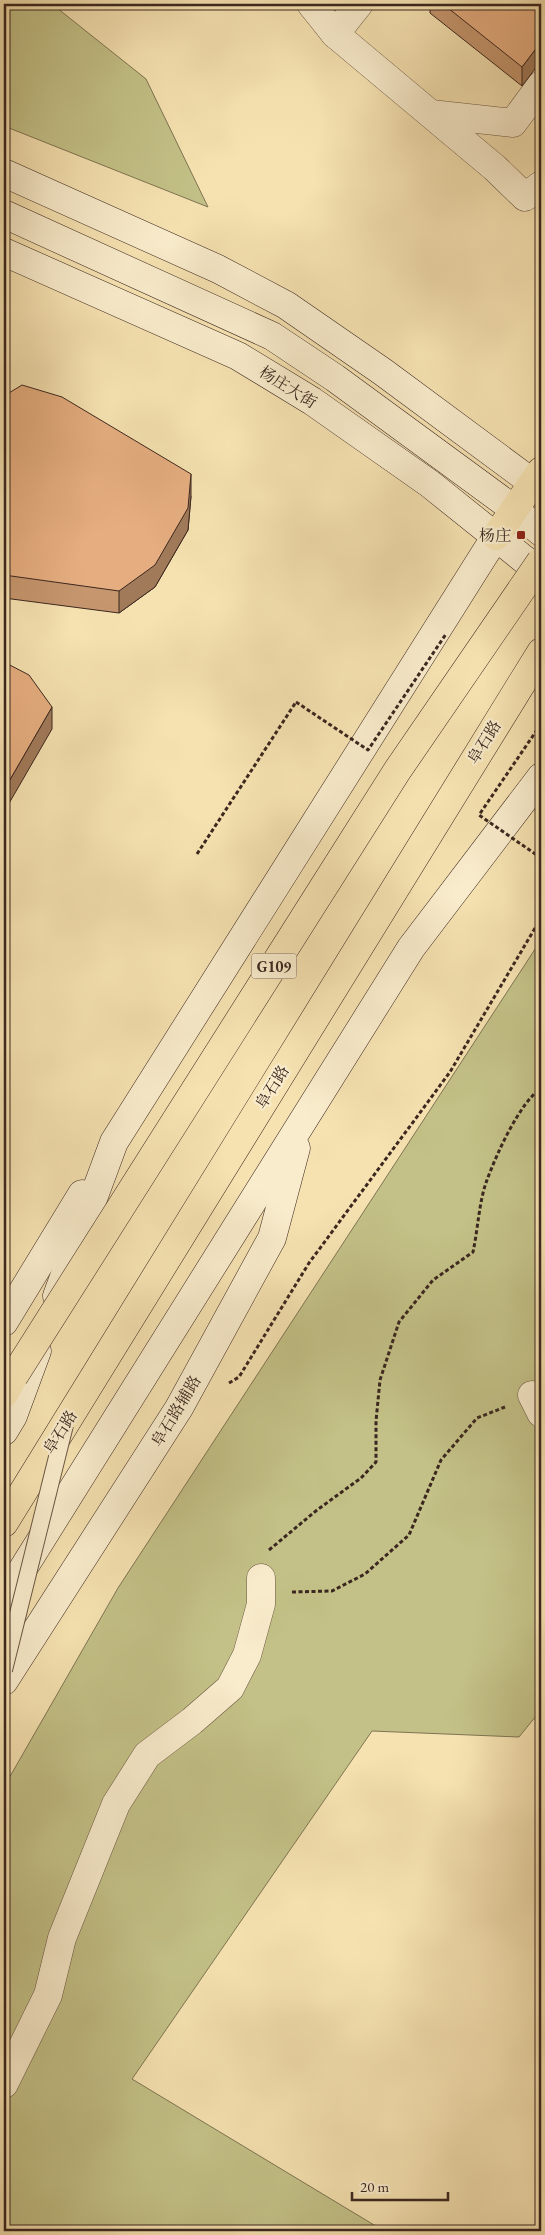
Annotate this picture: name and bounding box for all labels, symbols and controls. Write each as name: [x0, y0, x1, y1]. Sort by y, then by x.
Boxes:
street label: 杨庄大街: [255, 361, 321, 413]
place label: 杨庄: [479, 525, 511, 546]
marker: 杨庄: [515, 529, 527, 541]
street label: 阜石路: [462, 716, 506, 768]
road number: G109: [252, 954, 296, 978]
street label: 阜石路: [250, 1061, 294, 1113]
street label: 阜石路辅路: [146, 1371, 206, 1451]
street label: 阜石路: [38, 1406, 82, 1458]
scale bar: [352, 2170, 449, 2202]
text: 20 m: [360, 2177, 389, 2196]

